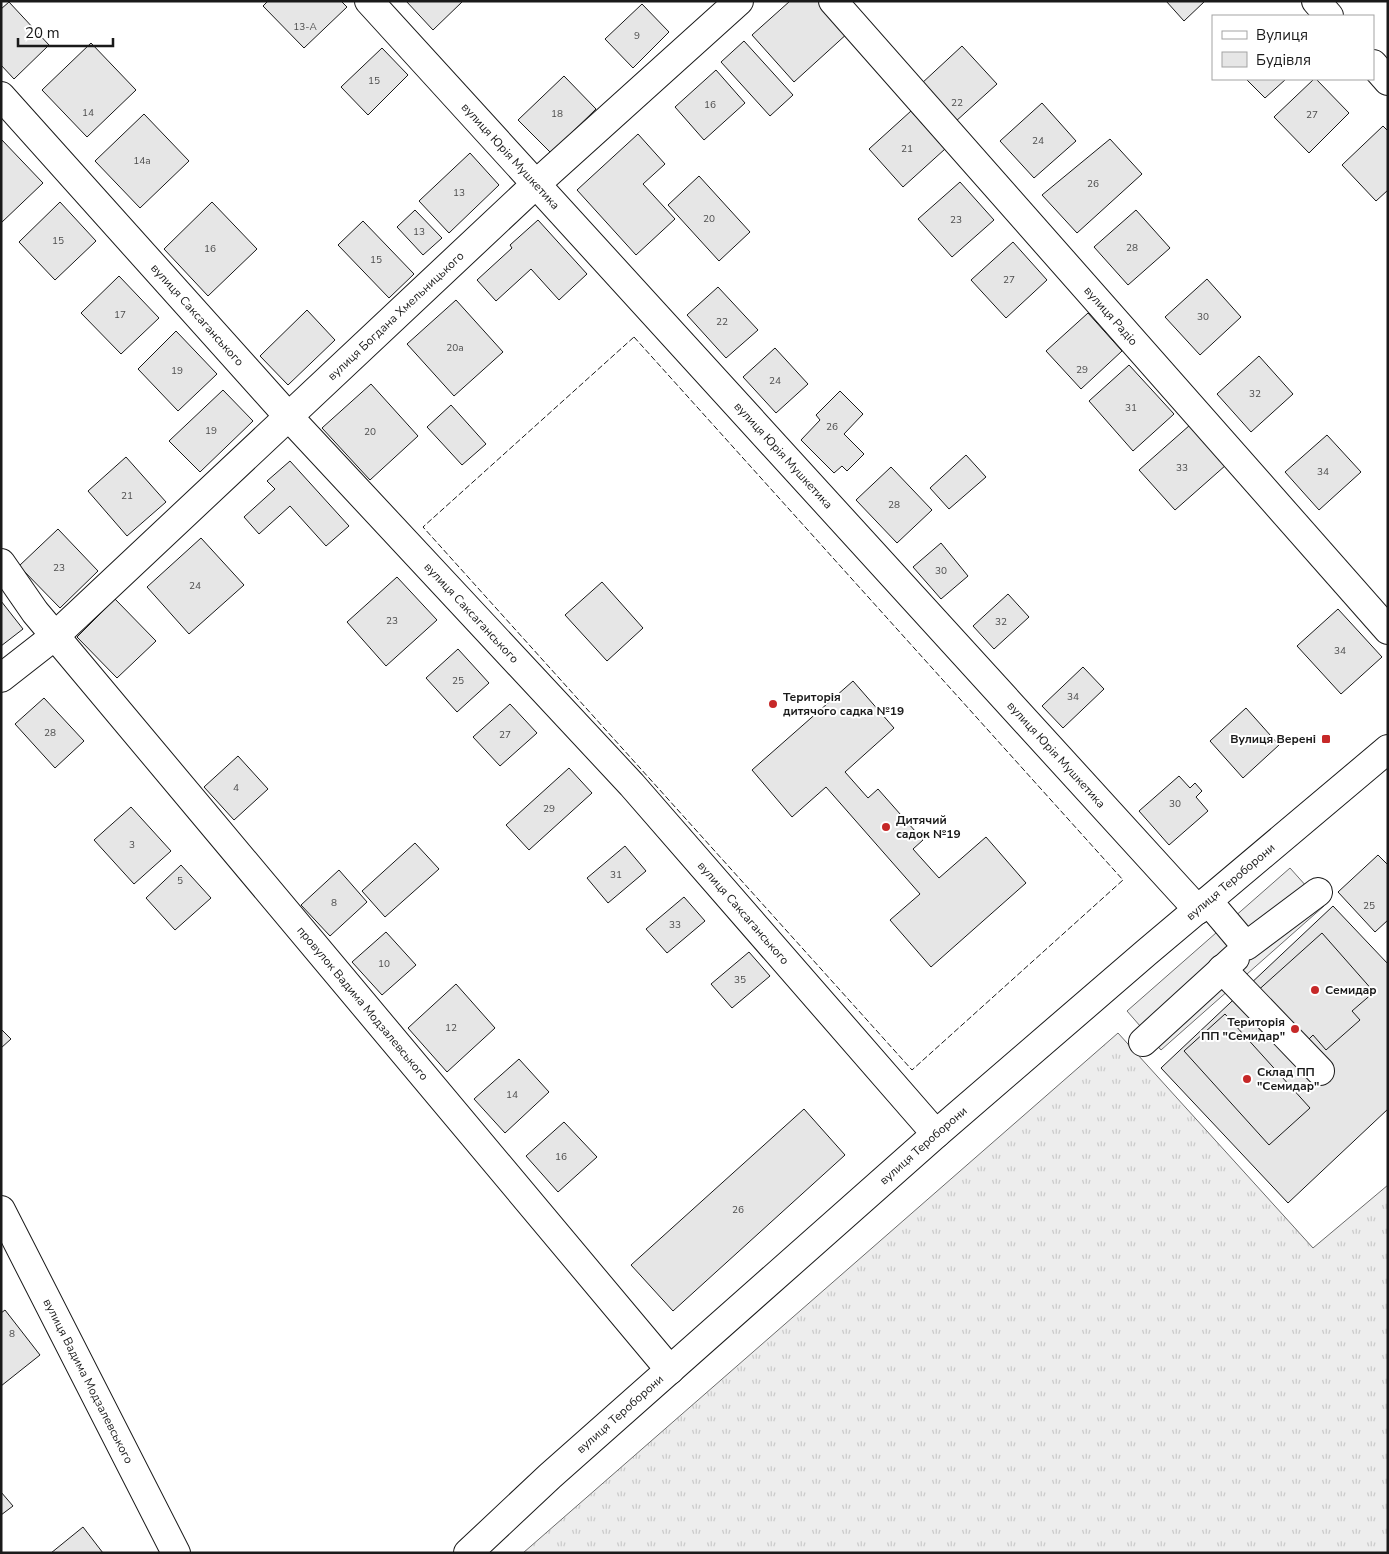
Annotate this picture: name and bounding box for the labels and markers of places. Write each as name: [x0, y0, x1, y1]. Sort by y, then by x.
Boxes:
place label: Територія дитячого садка №19: [783, 689, 904, 719]
marker: Територія дитячого садка №19: [767, 698, 779, 710]
place label: Вулиця Верені: [1230, 731, 1316, 747]
marker: Вулиця Верені: [1320, 733, 1332, 745]
place label: Дитячий садок №19: [896, 812, 961, 842]
marker: Дитячий садок №19: [880, 821, 892, 833]
place label: Семидар: [1325, 982, 1377, 998]
marker: Семидар: [1309, 984, 1321, 996]
place label: Територія ПП "Семидар": [1201, 1014, 1285, 1044]
marker: Територія ПП "Семидар": [1289, 1023, 1301, 1035]
place label: Склад ПП "Семидар": [1257, 1064, 1319, 1094]
marker: Склад ПП "Семидар": [1241, 1073, 1253, 1085]

